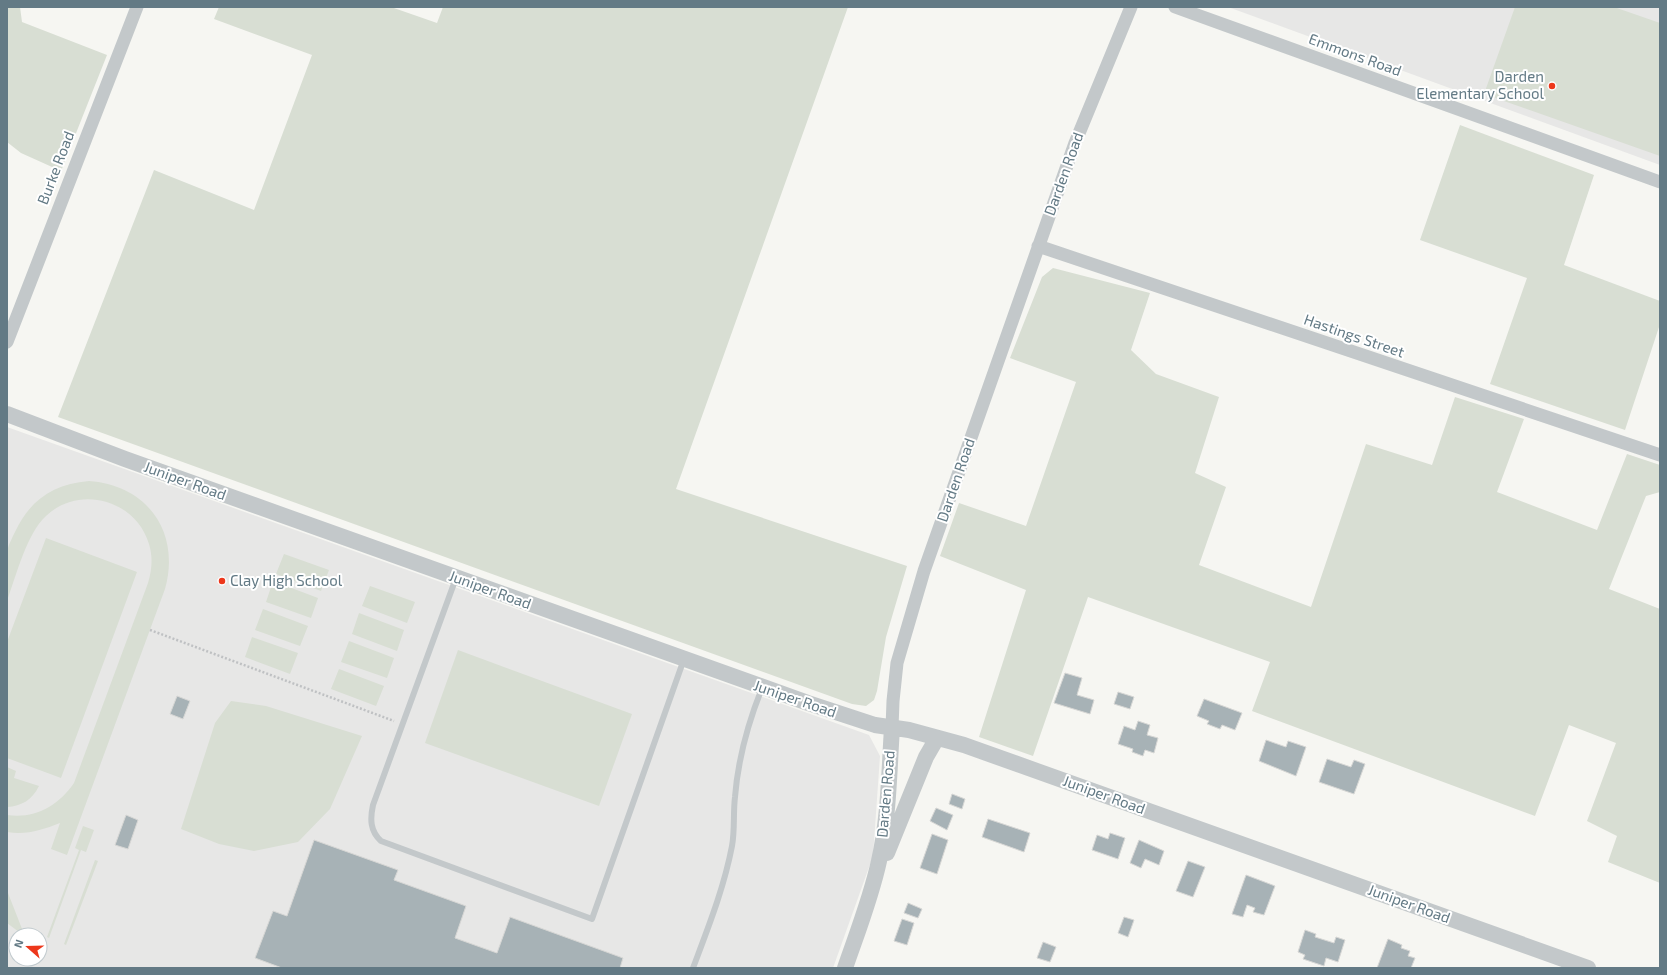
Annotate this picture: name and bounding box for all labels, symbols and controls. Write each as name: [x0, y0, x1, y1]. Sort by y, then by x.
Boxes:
street label: Emmons Road: [1306, 29, 1404, 79]
place label: Darden Elementary School: [1416, 67, 1545, 102]
marker: Darden Elementary School: [1547, 81, 1557, 91]
street label: Burke Road: [33, 128, 77, 207]
street label: Darden Road: [1040, 130, 1086, 218]
street label: Hastings Street: [1302, 309, 1407, 361]
street label: Darden Road: [932, 435, 978, 524]
street label: Juniper Road: [142, 457, 229, 503]
street label: Juniper Road: [447, 566, 534, 612]
place label: Clay High School: [230, 571, 343, 589]
marker: Clay High School: [217, 576, 227, 586]
street label: Juniper Road: [752, 675, 839, 721]
street label: Darden Road: [872, 750, 898, 838]
street label: Juniper Road: [1061, 771, 1148, 817]
street label: Juniper Road: [1366, 880, 1453, 926]
north arrow: [8, 927, 48, 967]
text: N: [11, 937, 26, 949]

